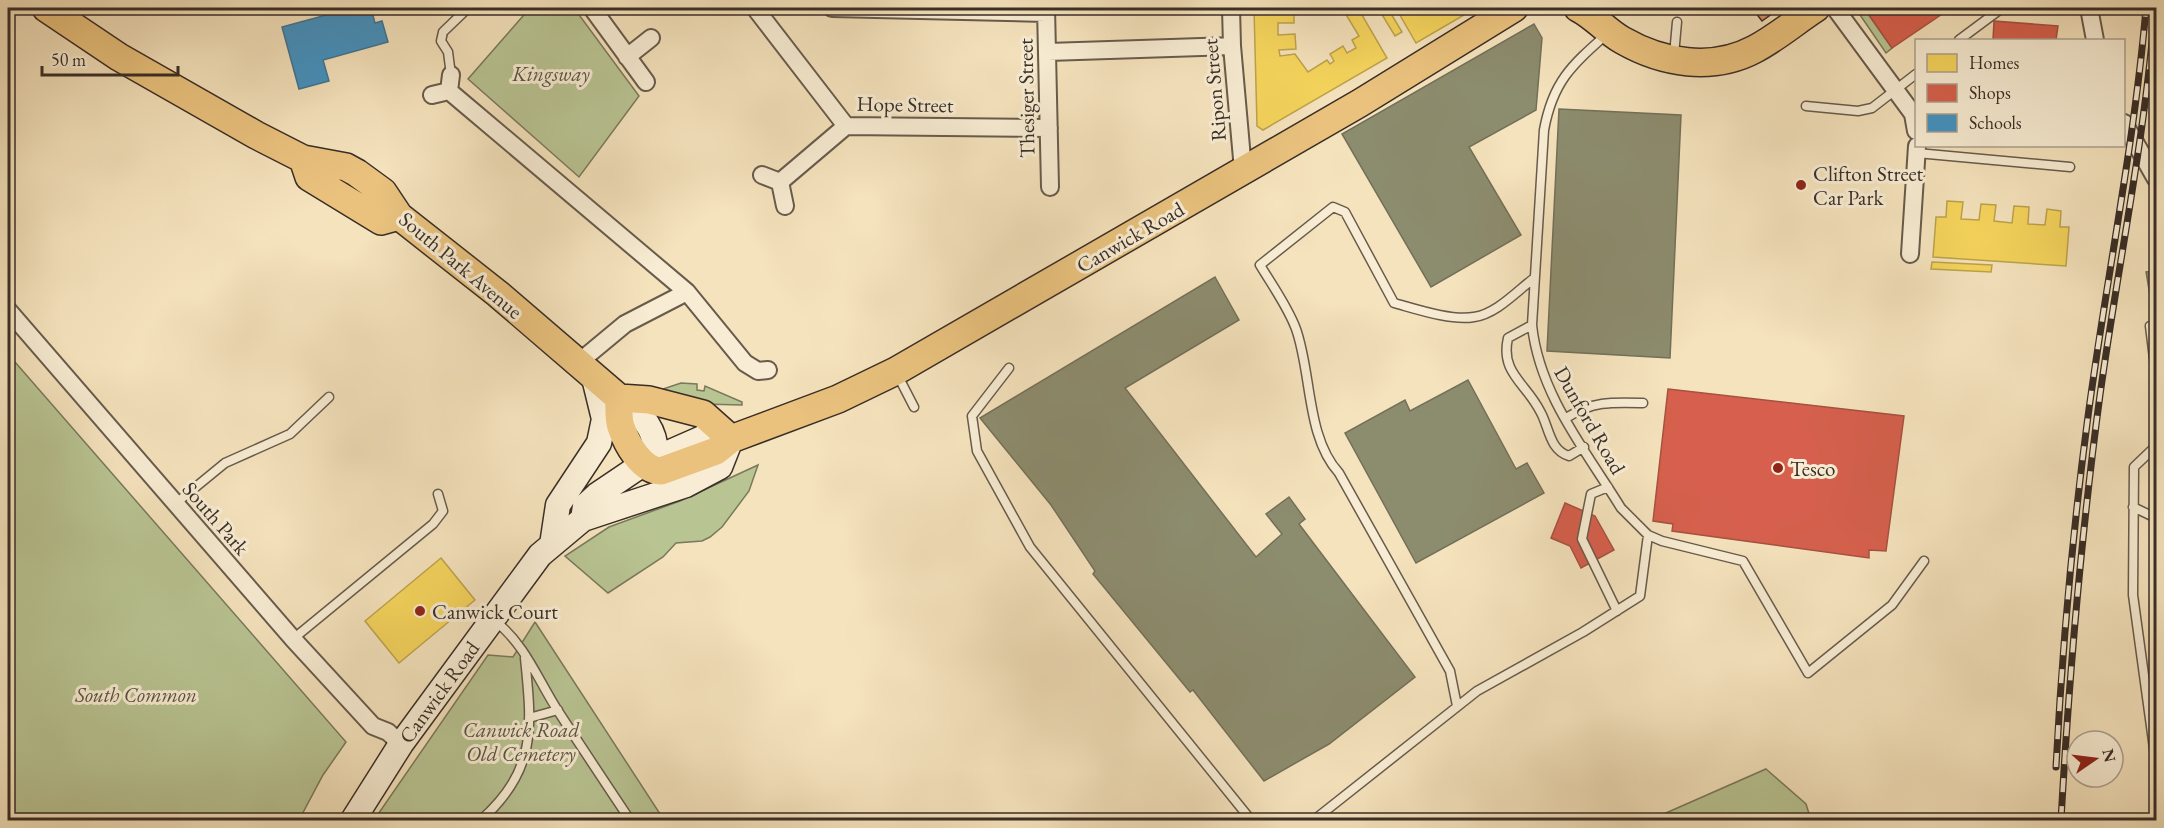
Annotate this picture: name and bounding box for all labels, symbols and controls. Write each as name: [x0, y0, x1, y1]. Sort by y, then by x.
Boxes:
street label: Ripon Street: [1196, 37, 1232, 142]
street label: Thesiger Street: [1011, 38, 1041, 158]
scale bar: [42, 39, 178, 77]
legend: [1915, 39, 2125, 147]
text: 50 m: [51, 48, 86, 71]
text: Homes: [1969, 51, 2020, 74]
park label: Kingsway: [511, 60, 590, 87]
text: Shops: [1969, 81, 2011, 104]
street label: Hope Street: [856, 90, 954, 118]
text: Schools: [1969, 111, 2022, 134]
place label: Clifton Street Car Park: [1813, 160, 1924, 211]
marker: Clifton Street Car Park: [1794, 178, 1808, 192]
street label: Canwick Road: [1071, 195, 1189, 279]
street label: South Park Avenue: [394, 205, 528, 325]
street label: Dunford Road: [1548, 361, 1632, 479]
place label: Tesco: [1790, 455, 1835, 482]
marker: Tesco: [1771, 461, 1785, 475]
street label: South Park: [177, 476, 256, 561]
place label: Canwick Court: [432, 598, 558, 625]
marker: Canwick Court: [413, 604, 427, 618]
street label: Canwick Road: [393, 635, 485, 748]
park label: South Common: [74, 681, 197, 708]
park label: Canwick Road Old Cemetery: [463, 716, 579, 767]
north arrow: [2065, 729, 2125, 789]
text: N: [2097, 747, 2121, 764]

